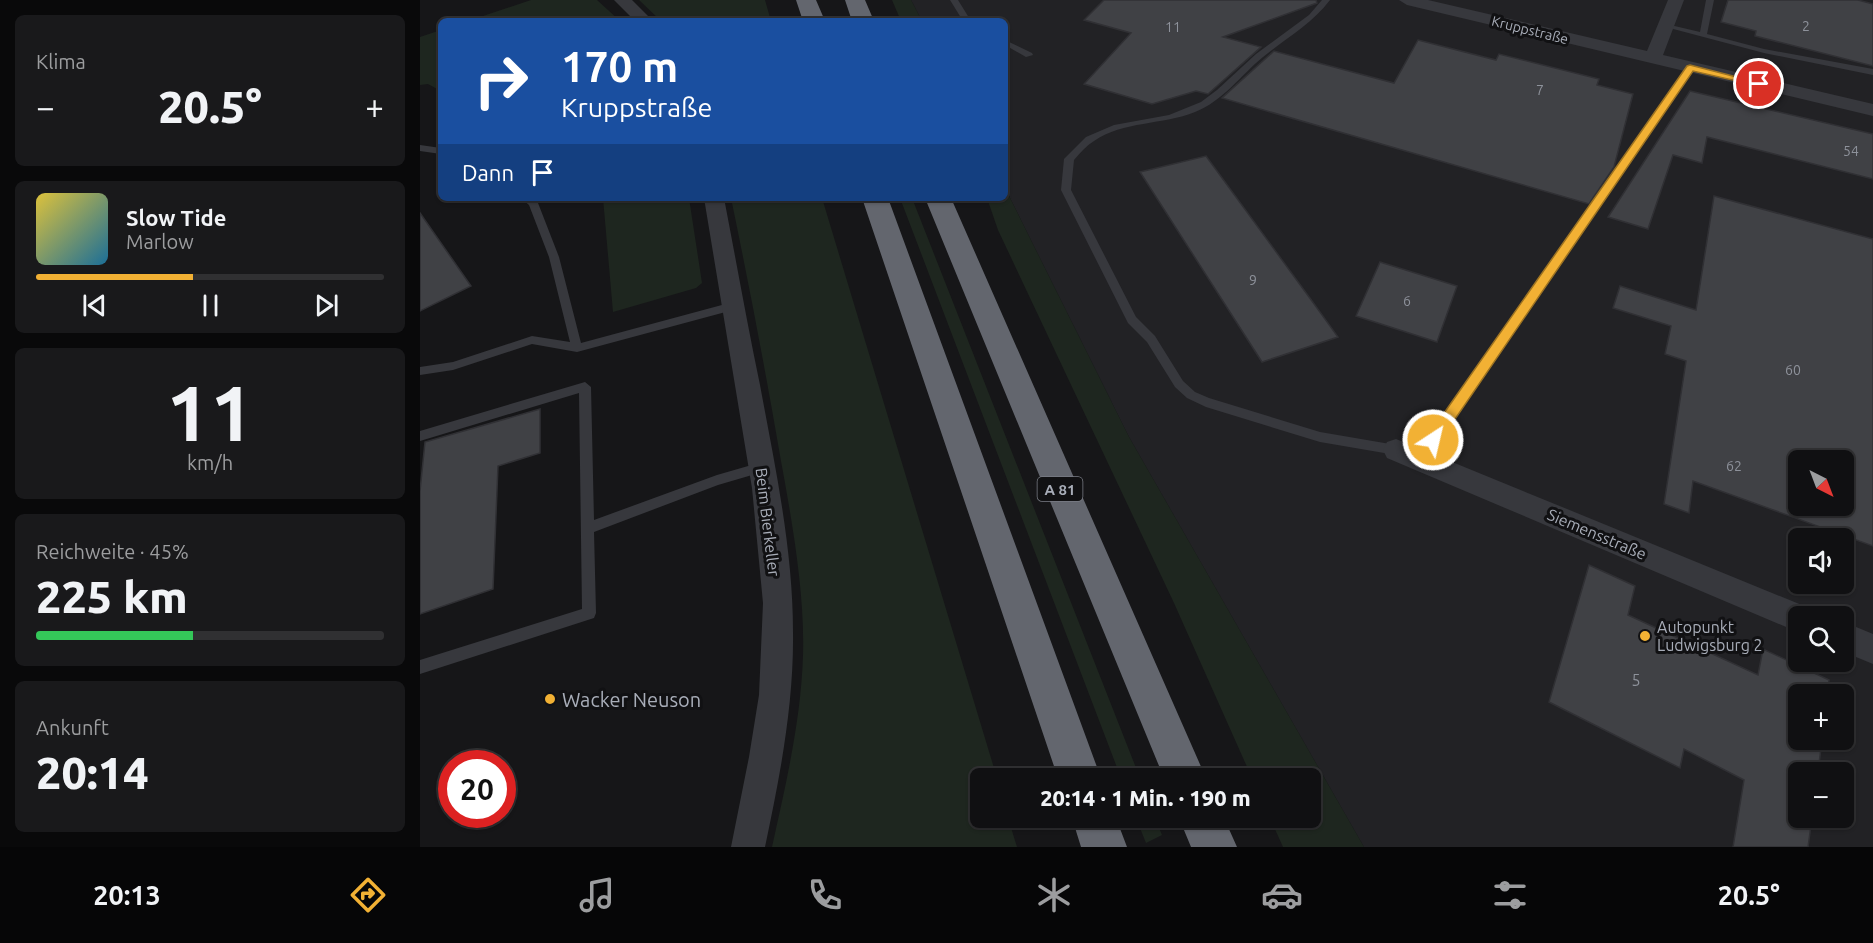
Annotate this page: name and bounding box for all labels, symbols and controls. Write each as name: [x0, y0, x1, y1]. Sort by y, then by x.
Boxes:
street label: Kruppstraße: [1490, 13, 1570, 47]
house number: 2: [1802, 18, 1810, 34]
house number: 11: [1165, 19, 1181, 35]
icon: right: [462, 42, 540, 120]
text: 170 m: [561, 43, 678, 90]
text: Klima: [36, 50, 86, 73]
pin: [1733, 58, 1784, 109]
icon: arrive: [1742, 67, 1775, 100]
text: 20.5°: [158, 81, 262, 132]
house number: 7: [1536, 82, 1544, 98]
text: −: [36, 88, 55, 125]
text: +: [365, 88, 384, 125]
text: Kruppstraße: [561, 92, 712, 122]
house number: 54: [1843, 143, 1859, 159]
icon: arrive: [526, 156, 559, 189]
text: Dann: [462, 160, 514, 185]
text: Slow Tide: [126, 205, 226, 230]
text: Marlow: [126, 230, 194, 253]
house number: 9: [1249, 272, 1257, 288]
icon: previous: [78, 289, 111, 322]
icon: pause: [194, 289, 227, 322]
icon: next: [310, 289, 343, 322]
house number: 6: [1403, 293, 1411, 309]
house number: 60: [1785, 362, 1801, 378]
text: 11: [166, 368, 254, 456]
position arrow: [1401, 408, 1465, 472]
north arrow: [1788, 450, 1854, 516]
map controls: [1788, 450, 1854, 828]
text: km/h: [187, 451, 233, 474]
house number: 62: [1726, 458, 1742, 474]
street label: Beim Bierkeller: [752, 467, 784, 577]
road number: A 81: [1038, 477, 1082, 501]
street label: Siemensstraße: [1545, 505, 1649, 563]
button: sound: [1788, 528, 1854, 594]
text: Reichweite · 45%: [36, 540, 189, 563]
text: 225 km: [36, 571, 188, 622]
button: search: [1788, 606, 1854, 672]
place label: Autopunkt Ludwigsburg 2: [1657, 618, 1763, 654]
marker: Autopunkt Ludwigsburg 2: [1638, 629, 1652, 643]
house number: 5: [1631, 671, 1641, 689]
button: +: [1788, 684, 1854, 750]
place label: Wacker Neuson: [562, 688, 701, 711]
marker: Wacker Neuson: [543, 692, 557, 706]
text: Ankunft: [36, 716, 109, 739]
text: 20:14: [36, 747, 149, 798]
speed limit sign: 20: [438, 750, 516, 828]
button: −: [1788, 762, 1854, 828]
text: 20:14 · 1 Min. · 190 m: [1040, 785, 1251, 810]
icon: directions: [347, 874, 389, 916]
icon: music: [576, 874, 618, 916]
icon: phone: [804, 874, 846, 916]
icon: climate: [1033, 874, 1075, 916]
icon: car: [1261, 874, 1303, 916]
icon: filters: [1489, 874, 1531, 916]
text: 20:13: [93, 880, 161, 910]
text: 20.5°: [1718, 880, 1780, 910]

